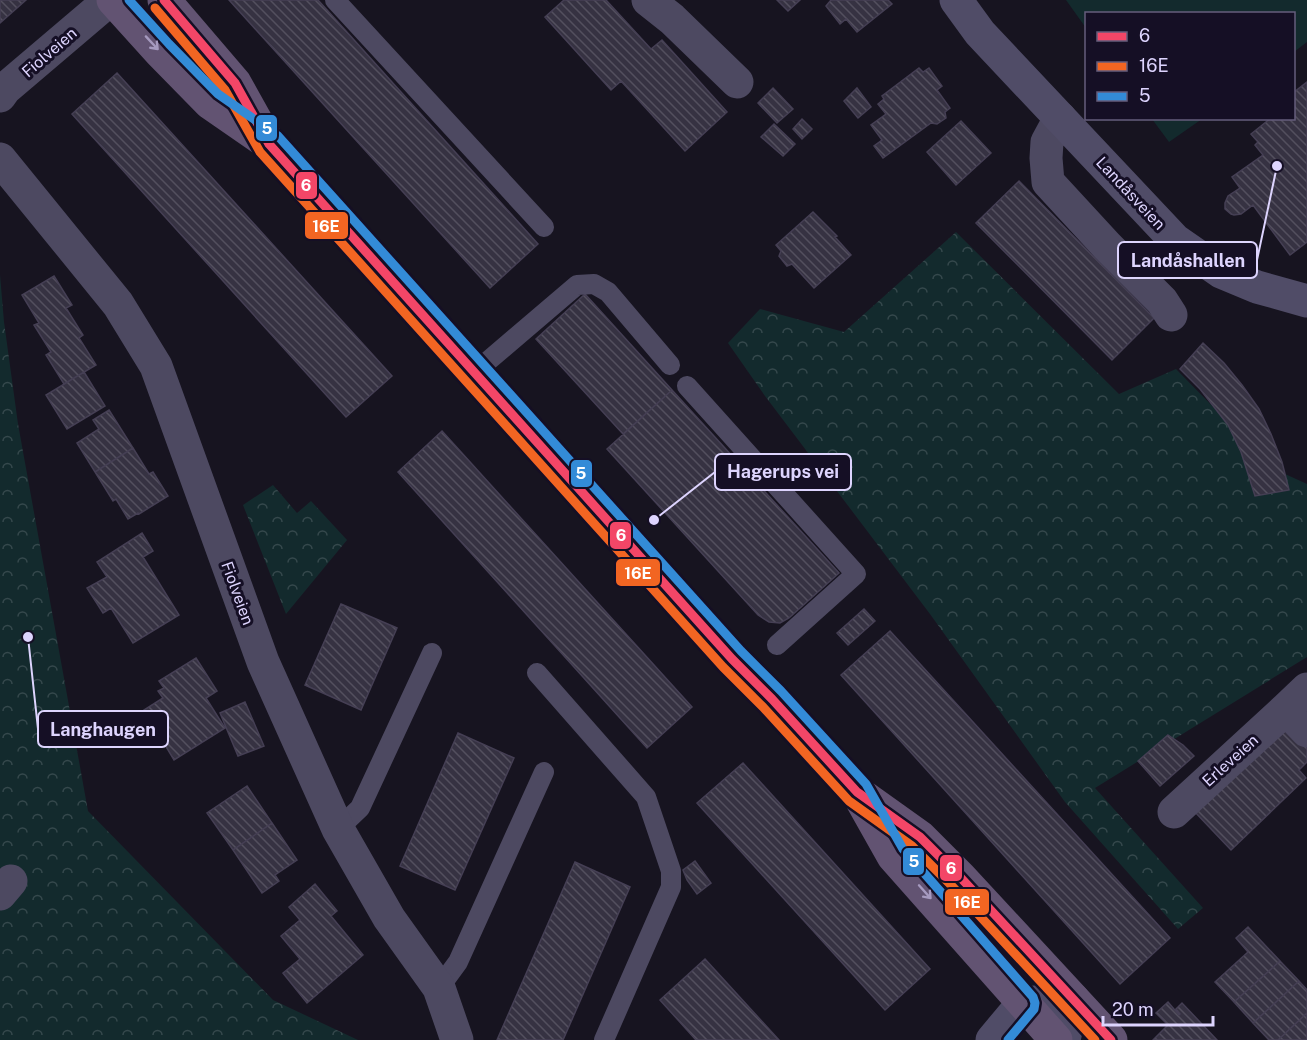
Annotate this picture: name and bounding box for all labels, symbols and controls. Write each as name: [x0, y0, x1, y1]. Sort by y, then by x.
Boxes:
legend: [1085, 12, 1295, 120]
street label: Fiolveien: [18, 23, 81, 81]
text: 6: [1139, 25, 1150, 46]
one-way arrow: [145, 35, 159, 50]
text: 16E: [1139, 55, 1169, 76]
text: 5: [1139, 85, 1151, 106]
line badge: 5: [255, 114, 278, 142]
text: 5: [262, 119, 273, 138]
street label: Landåsveien: [1092, 153, 1169, 234]
line badge: 6: [295, 171, 318, 200]
text: 6: [301, 176, 311, 195]
line badge: 16E: [304, 211, 349, 240]
text: 16E: [312, 217, 340, 236]
callout: Landåshallen: [1118, 242, 1257, 278]
text: Landåshallen: [1131, 250, 1245, 271]
callout: Hagerups vei: [715, 454, 851, 490]
line badge: 5: [570, 459, 593, 488]
text: Hagerups vei: [727, 461, 839, 482]
text: 5: [576, 464, 587, 483]
line badge: 6: [609, 521, 632, 550]
text: 6: [616, 526, 626, 545]
line badge: 16E: [615, 558, 661, 587]
street label: Fiolveien: [217, 559, 258, 628]
text: 16E: [624, 564, 652, 583]
callout: Langhaugen: [38, 711, 168, 747]
text: Langhaugen: [50, 719, 156, 740]
street label: Erleveien: [1199, 730, 1262, 790]
line badge: 5: [902, 847, 925, 876]
text: 5: [909, 852, 920, 871]
line badge: 6: [939, 854, 963, 882]
text: 6: [946, 859, 956, 878]
one-way arrow: [918, 884, 932, 899]
line badge: 16E: [944, 888, 990, 916]
text: 16E: [953, 893, 981, 912]
scale bar: [1103, 989, 1212, 1027]
text: 20 m: [1112, 999, 1154, 1020]

